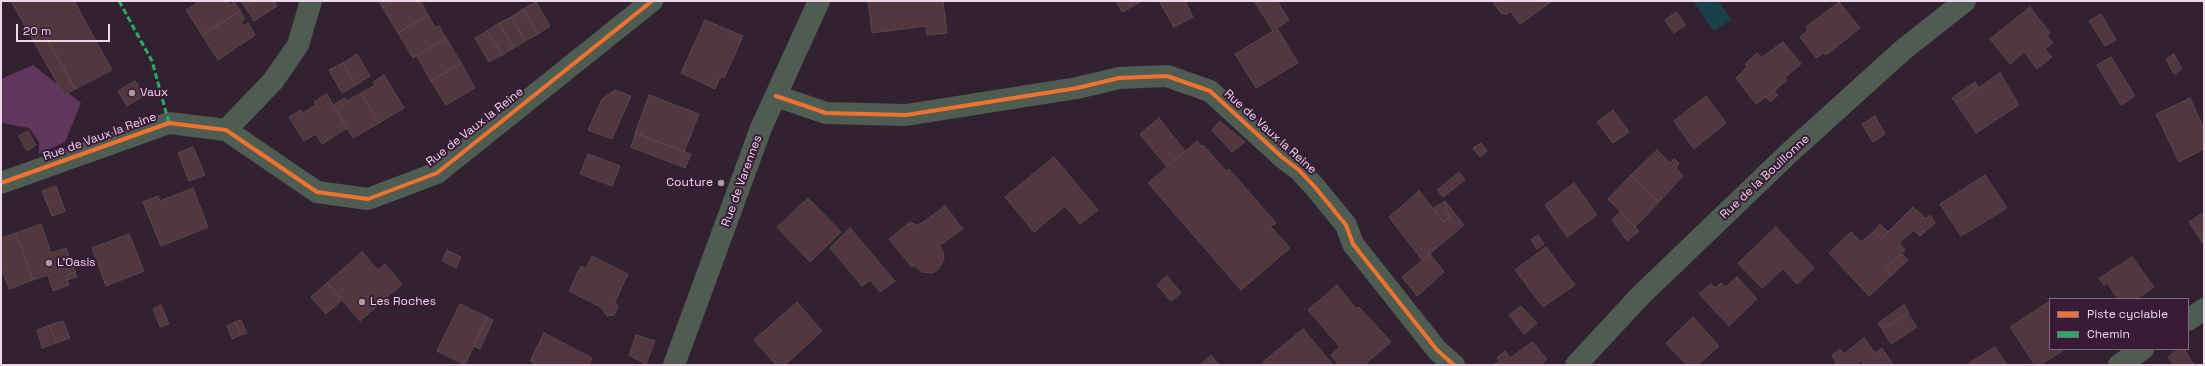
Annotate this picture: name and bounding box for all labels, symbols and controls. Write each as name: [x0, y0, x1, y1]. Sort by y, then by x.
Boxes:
scale bar: [18, 16, 112, 42]
text: 20 m: [23, 23, 51, 39]
street label: Rue de Vaux la Reine: [424, 85, 526, 169]
place label: Vaux: [140, 86, 168, 100]
street label: Rue de Vaux la Reine: [1221, 87, 1319, 177]
marker: Vaux: [127, 88, 137, 98]
street label: Rue de Vaux la Reine: [41, 110, 159, 164]
street label: Rue de la Bouillonne: [1717, 132, 1813, 222]
street label: Rue de Varennes: [719, 133, 765, 229]
place label: Couture: [666, 176, 713, 190]
marker: Couture: [716, 178, 726, 188]
place label: L'Oasis: [57, 256, 96, 270]
marker: L'Oasis: [44, 258, 54, 268]
place label: Les Roches: [370, 295, 436, 309]
marker: Les Roches: [357, 297, 367, 307]
legend: [2049, 298, 2189, 350]
text: Piste cyclable: [2087, 306, 2168, 322]
text: Chemin: [2087, 326, 2130, 342]

